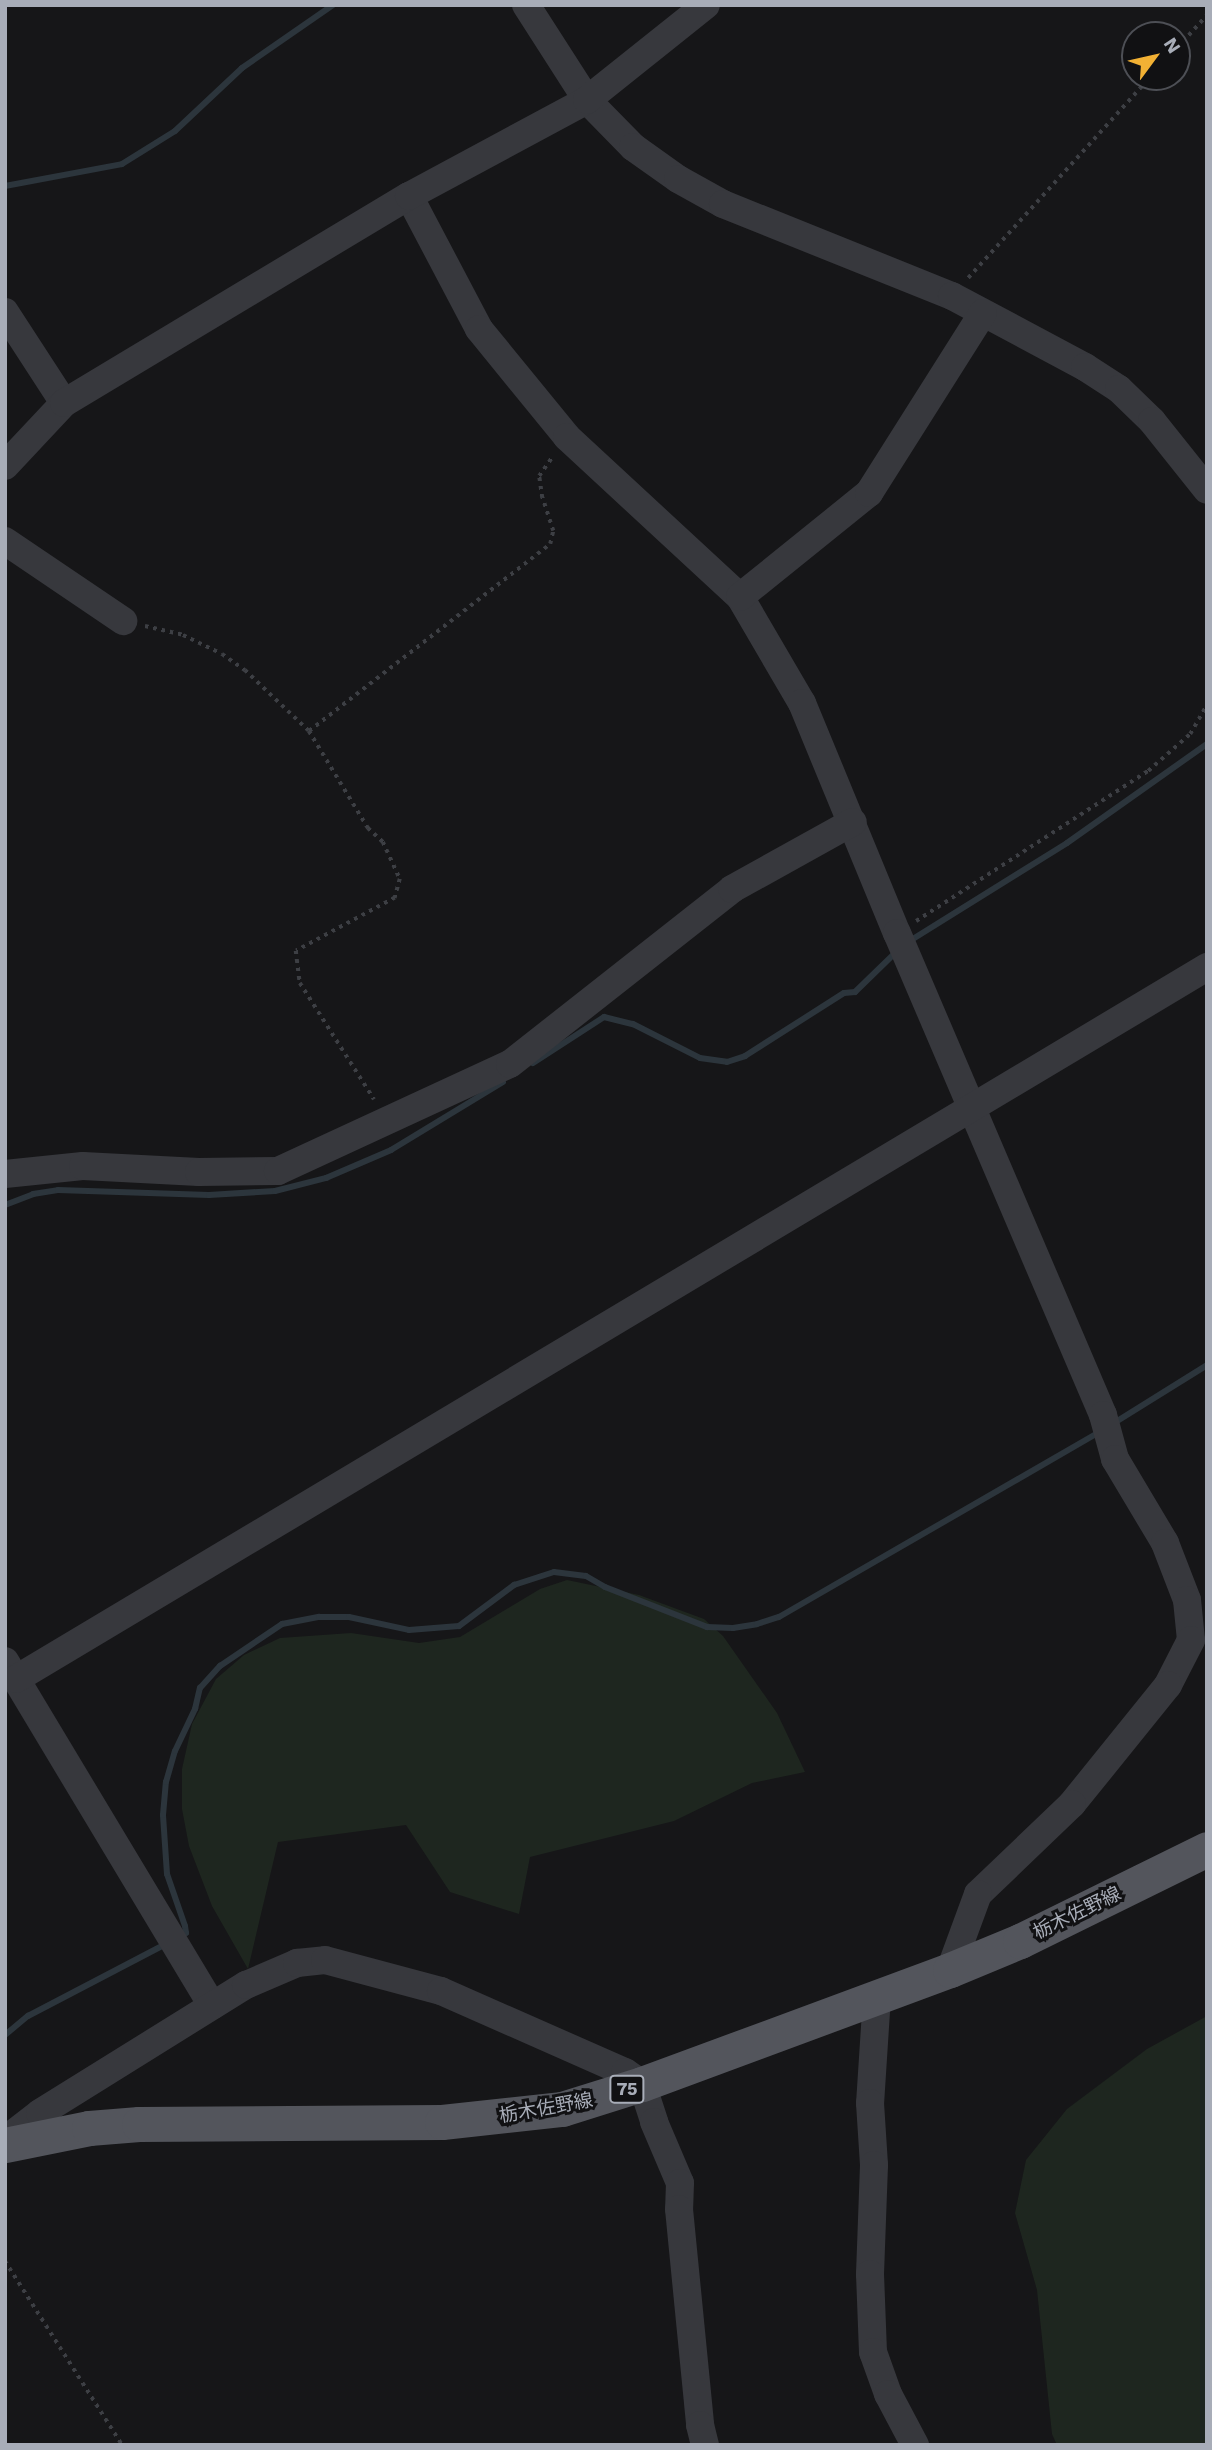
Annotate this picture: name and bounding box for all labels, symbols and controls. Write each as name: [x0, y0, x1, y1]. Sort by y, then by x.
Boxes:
north arrow: [1121, 21, 1191, 91]
text: N: [1159, 33, 1186, 58]
street label: 栃木佐野線: [1029, 1882, 1125, 1944]
road number: 75: [608, 2074, 646, 2104]
street label: 栃木佐野線: [497, 2089, 595, 2127]

